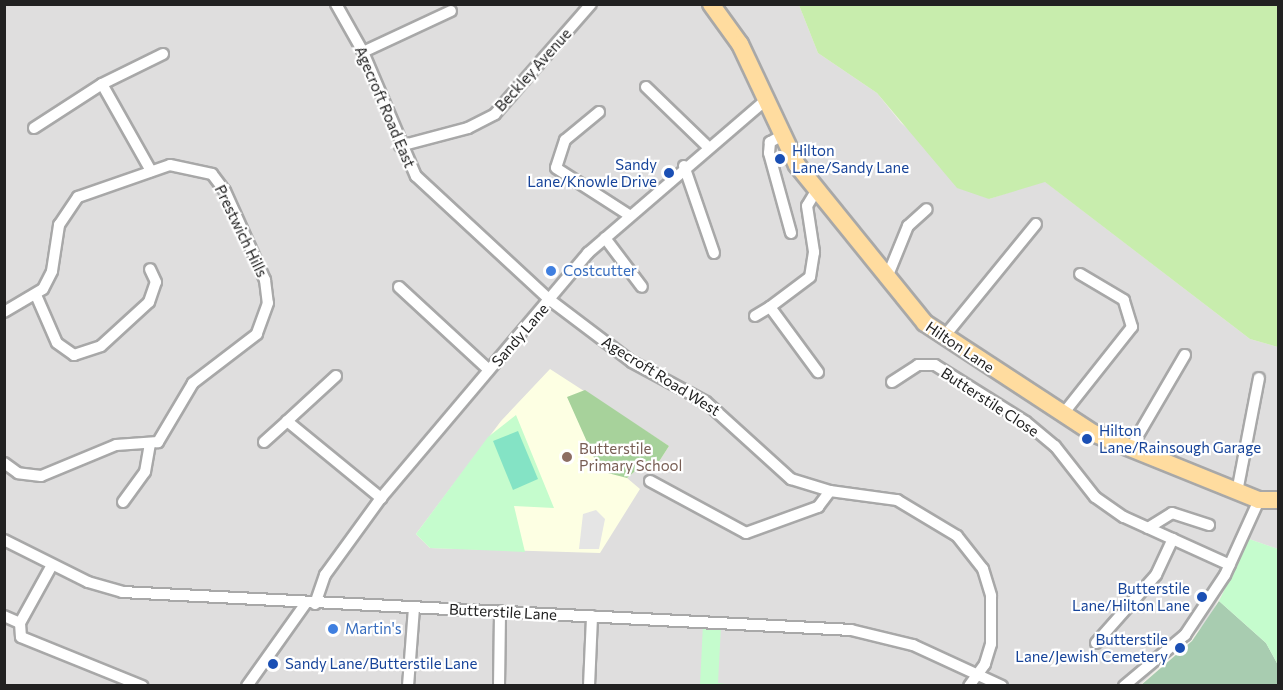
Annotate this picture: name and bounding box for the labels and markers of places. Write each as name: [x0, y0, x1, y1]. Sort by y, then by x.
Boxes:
place label: Hilton Lane/Sandy Lane: [792, 141, 909, 176]
marker: Hilton Lane/Sandy Lane: [773, 152, 787, 166]
place label: Sandy Lane/Knowle Drive: [527, 155, 657, 190]
marker: Sandy Lane/Knowle Drive: [662, 166, 676, 180]
place label: Costcutter: [563, 262, 637, 280]
marker: Costcutter: [544, 264, 558, 278]
place label: Hilton Lane/Rainsough Garage: [1099, 421, 1261, 456]
marker: Hilton Lane/Rainsough Garage: [1080, 432, 1094, 446]
place label: Butterstile Primary School: [579, 439, 682, 474]
marker: Butterstile Primary School: [560, 450, 574, 464]
place label: Butterstile Lane/Hilton Lane: [1072, 579, 1190, 614]
marker: Butterstile Lane/Hilton Lane: [1195, 590, 1209, 604]
place label: Martin's: [345, 620, 402, 638]
marker: Martin's: [326, 622, 340, 636]
place label: Butterstile Lane/Jewish Cemetery: [1015, 630, 1168, 665]
marker: Butterstile Lane/Jewish Cemetery: [1173, 641, 1187, 655]
place label: Sandy Lane/Butterstile Lane: [285, 655, 477, 673]
marker: Sandy Lane/Butterstile Lane: [266, 657, 280, 671]

